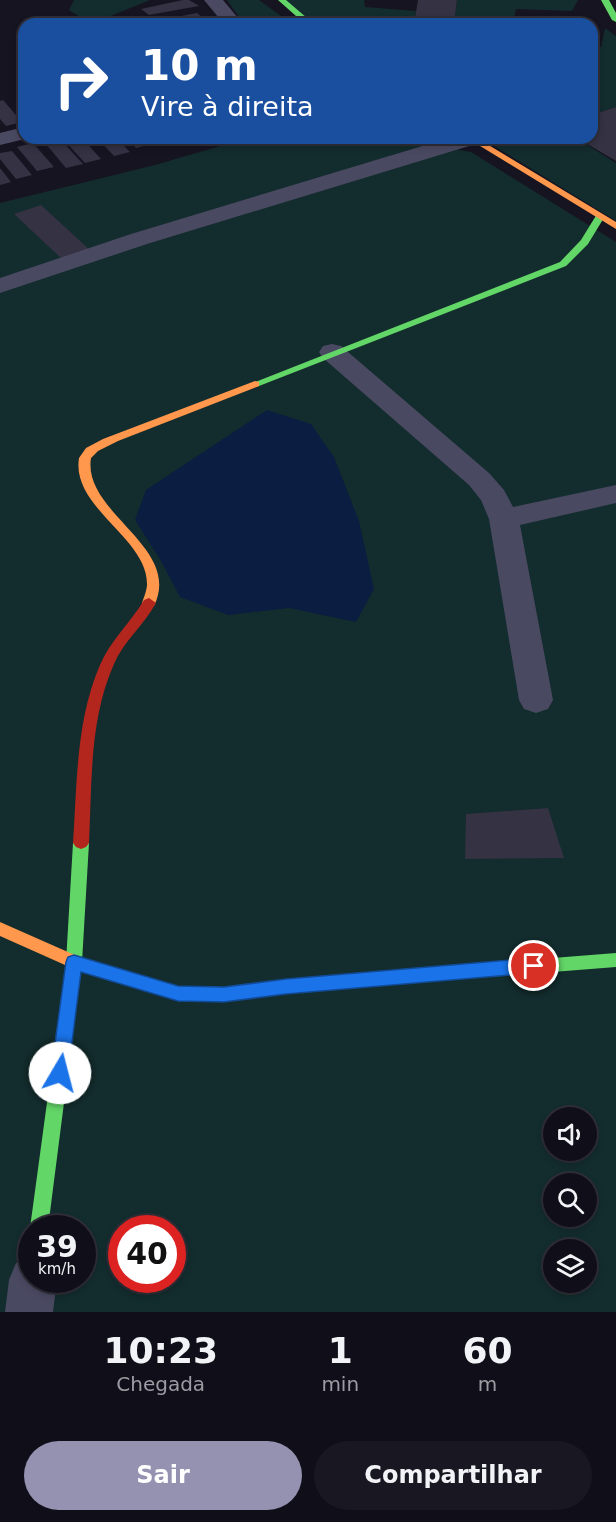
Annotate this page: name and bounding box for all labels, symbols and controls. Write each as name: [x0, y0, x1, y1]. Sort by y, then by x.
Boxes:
text: 10 m: [141, 41, 258, 90]
icon: right: [42, 42, 120, 120]
text: Vire à direita: [141, 91, 314, 122]
pin: [508, 940, 559, 991]
icon: arrive: [517, 949, 550, 982]
position arrow: [28, 1041, 92, 1105]
map controls: [543, 1107, 597, 1293]
button: sound: [543, 1107, 597, 1161]
button: search: [543, 1173, 597, 1227]
speed limit sign: 40: [108, 1215, 186, 1293]
text: 39: [36, 1229, 78, 1264]
button: layers: [543, 1239, 597, 1293]
text: km/h: [38, 1260, 76, 1278]
text: 10:23: [103, 1330, 218, 1371]
text: 1: [328, 1330, 353, 1371]
text: 60: [462, 1330, 513, 1371]
text: Chegada: [116, 1372, 205, 1396]
text: min: [321, 1372, 359, 1396]
text: m: [478, 1372, 497, 1396]
button: Sair: [24, 1441, 302, 1510]
button: Compartilhar: [314, 1441, 592, 1510]

